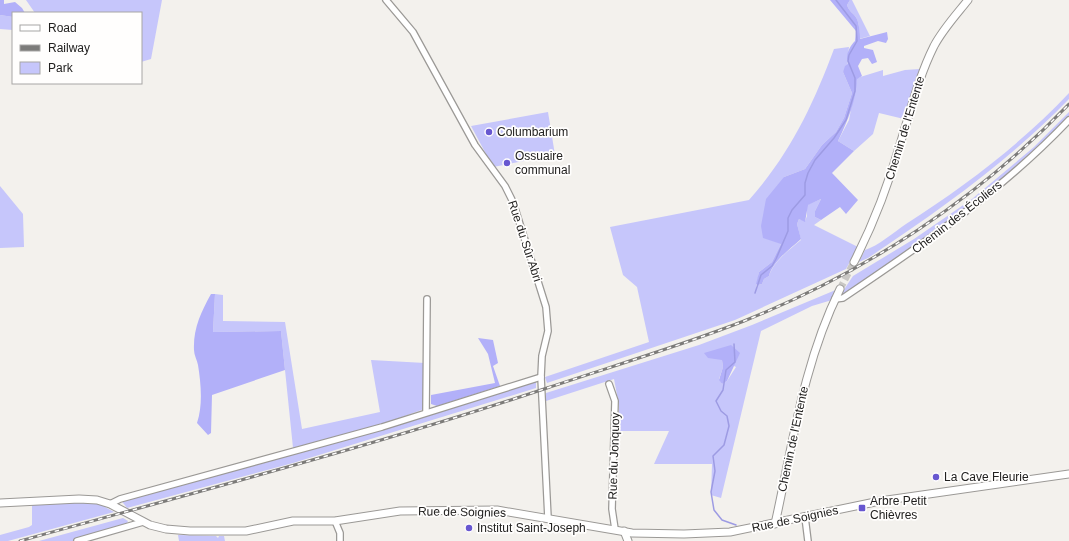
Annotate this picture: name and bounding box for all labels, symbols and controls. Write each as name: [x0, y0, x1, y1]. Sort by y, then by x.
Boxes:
legend: [12, 12, 142, 84]
text: Road: [48, 21, 77, 35]
text: Railway: [48, 41, 90, 55]
text: Park: [48, 61, 74, 75]
street label: Chemin de l'Entente: [883, 74, 928, 182]
place label: Columbarium: [497, 125, 568, 139]
marker: Columbarium: [484, 127, 494, 137]
place label: Ossuaire communal: [515, 149, 570, 177]
marker: Ossuaire communal: [502, 158, 512, 168]
street label: Chemin des Écoliers: [909, 177, 1005, 256]
street label: Rue du Sûr Abri: [505, 199, 545, 283]
street label: Chemin de l'Entente: [775, 385, 811, 493]
street label: Rue du Jonquoy: [605, 412, 623, 500]
place label: La Cave Fleurie: [944, 470, 1029, 484]
marker: La Cave Fleurie: [931, 472, 941, 482]
place label: Arbre Petit Chièvres: [870, 494, 927, 522]
street label: Rue de Soignies: [750, 503, 840, 535]
marker: Arbre Petit Chièvres: [857, 503, 867, 513]
street label: Rue de Soignies: [418, 504, 506, 520]
place label: Institut Saint-Joseph: [477, 521, 586, 535]
marker: Institut Saint-Joseph: [464, 523, 474, 533]

